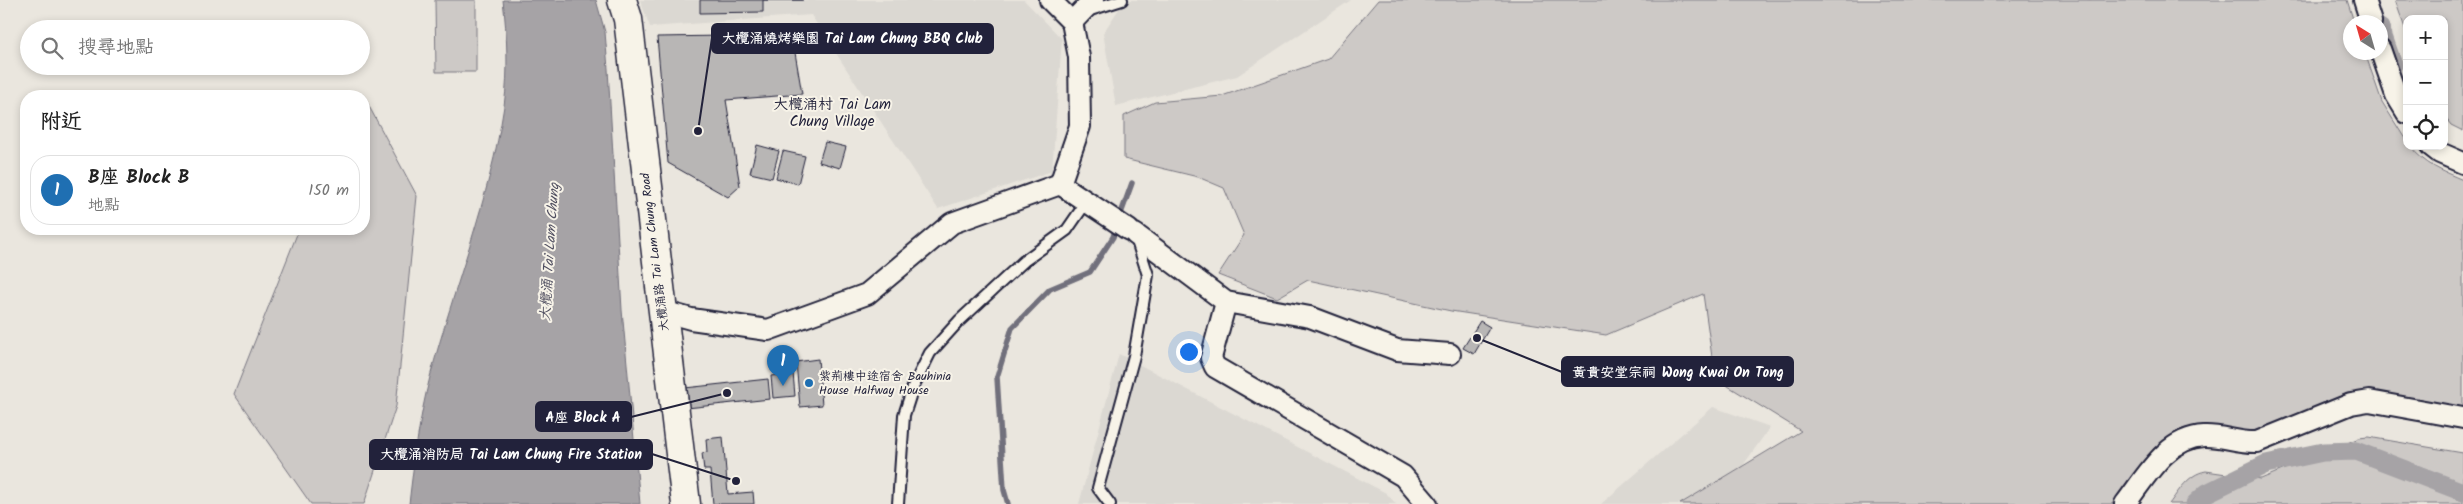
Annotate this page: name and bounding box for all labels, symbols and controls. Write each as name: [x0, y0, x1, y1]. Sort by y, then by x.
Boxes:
north arrow: [2343, 15, 2388, 60]
map controls: [2403, 15, 2448, 150]
button: +: [2403, 15, 2448, 60]
search box: [20, 20, 370, 75]
callout: 大欖涌燒烤樂園 Tai Lam Chung BBQ Club: [712, 24, 993, 53]
text: 大欖涌燒烤樂園 Tai Lam Chung BBQ Club: [721, 28, 983, 50]
text: 搜尋地點: [78, 33, 154, 63]
icon: search: [38, 34, 66, 62]
button: −: [2403, 60, 2448, 105]
district label: 大欖涌村 Tai Lam Chung Village: [773, 93, 891, 134]
button: locate: [2403, 105, 2448, 150]
text: 附近: [40, 106, 82, 139]
text: B座 Block B: [88, 163, 190, 193]
street label: 大欖涌路 Tai Lam Chung Road: [636, 171, 674, 332]
text: 1: [55, 178, 59, 203]
text: 150 m: [308, 178, 349, 203]
water label: 大欖涌 Tai Lam Chung: [534, 181, 566, 322]
text: 地點: [88, 193, 120, 218]
your location: [1176, 339, 1202, 365]
pin: 1: [767, 345, 799, 386]
callout: 黃貴安堂宗祠 Wong Kwai On Tong: [1562, 357, 1793, 386]
text: 黃貴安堂宗祠 Wong Kwai On Tong: [1572, 362, 1784, 384]
place label: 紫荊樓中途宿舍 Bauhinia House Halfway House: [819, 367, 951, 400]
marker: 紫荊樓中途宿舍 Bauhinia House Halfway House: [803, 377, 815, 389]
callout: A座 Block A: [536, 402, 631, 431]
text: A座 Block A: [545, 407, 621, 429]
callout: 大欖涌消防局 Tai Lam Chung Fire Station: [370, 440, 652, 469]
text: 大欖涌消防局 Tai Lam Chung Fire Station: [380, 444, 642, 466]

